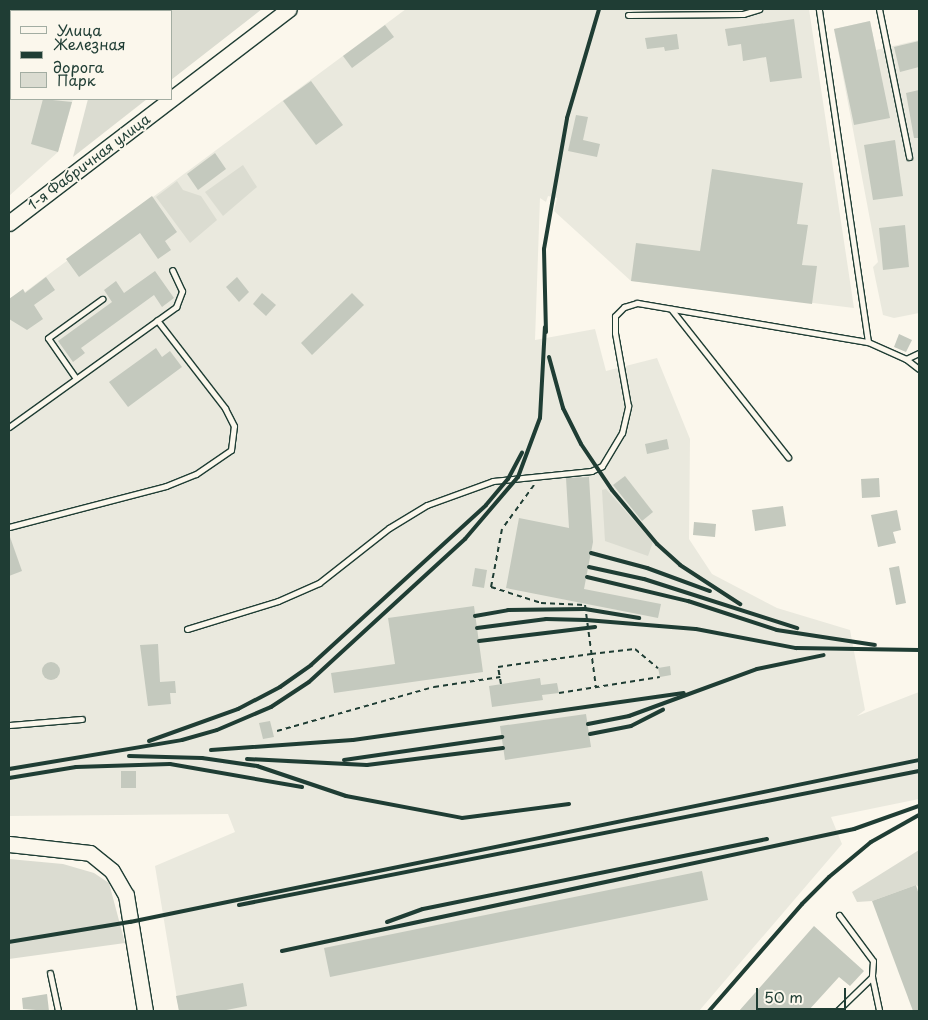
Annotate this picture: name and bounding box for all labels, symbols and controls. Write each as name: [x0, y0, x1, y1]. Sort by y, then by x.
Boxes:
legend: [10, 10, 172, 100]
text: Улица: [57, 18, 102, 41]
text: Железная дорога: [53, 32, 126, 78]
text: Парк: [57, 68, 96, 91]
street label: 1-я Фабричная улица: [24, 110, 154, 214]
scale bar: [758, 978, 848, 1010]
text: 50 m: [764, 985, 803, 1008]

